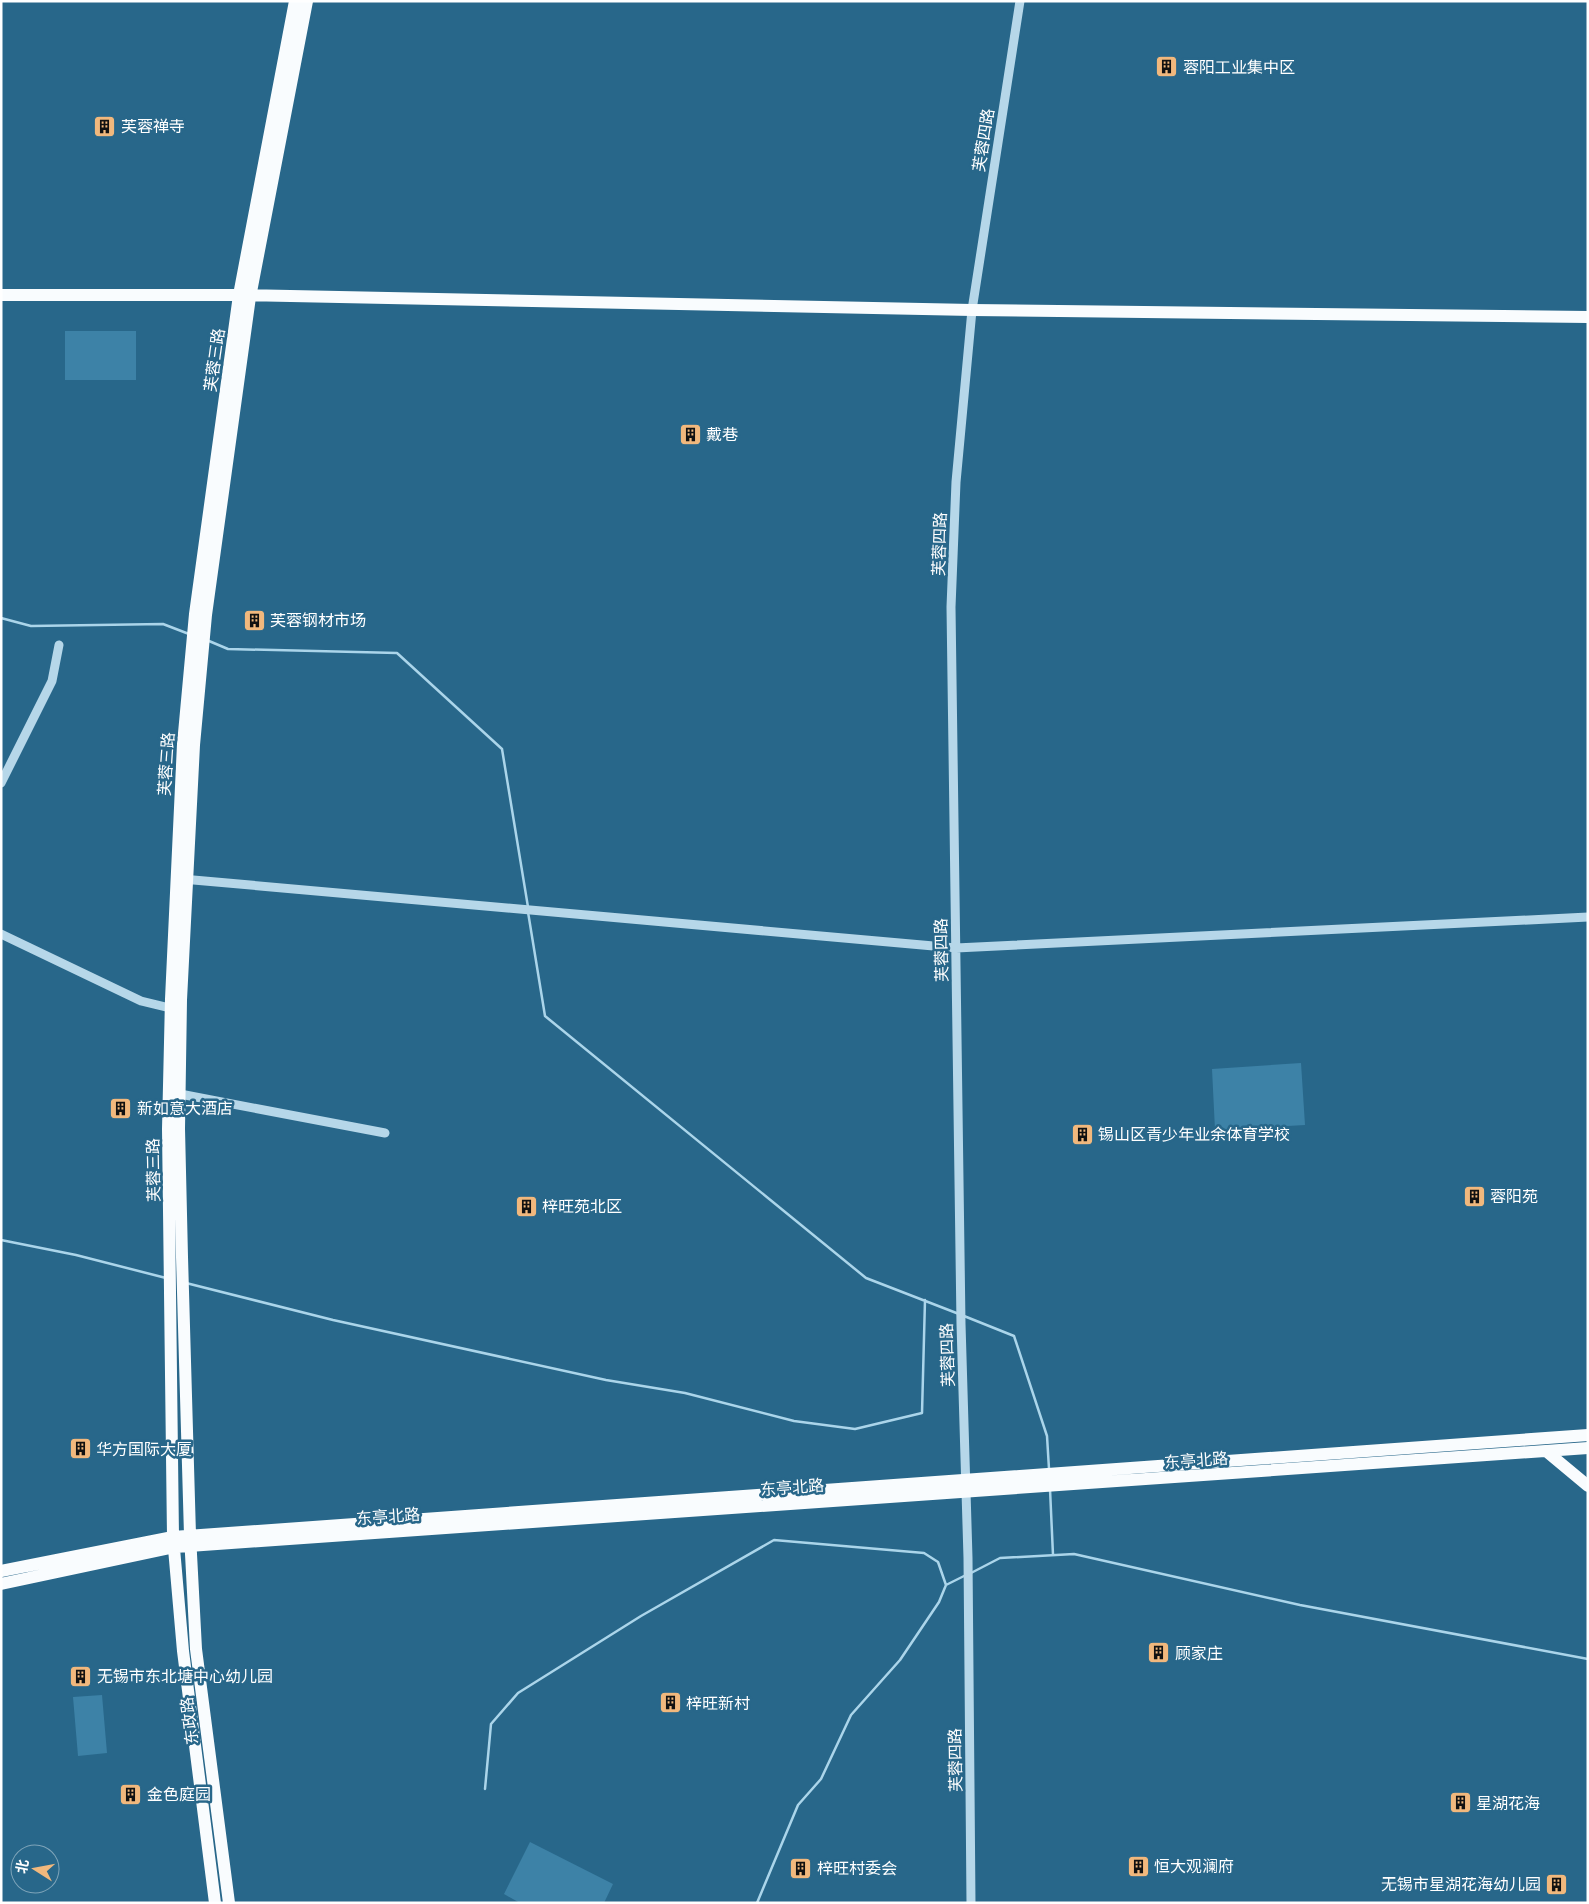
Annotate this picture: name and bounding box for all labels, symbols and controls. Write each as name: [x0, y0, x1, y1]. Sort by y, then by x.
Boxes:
building icon: 蓉阳工业集中区: [1155, 55, 1179, 79]
place label: 蓉阳工业集中区: [1183, 57, 1295, 77]
street label: 芙蓉四路: [968, 107, 998, 173]
building icon: 芙蓉禅寺: [93, 114, 117, 138]
place label: 芙蓉禅寺: [121, 116, 185, 136]
street label: 芙蓉三路: [200, 327, 228, 393]
building icon: 戴巷: [678, 422, 702, 446]
place label: 戴巷: [706, 424, 738, 444]
street label: 芙蓉四路: [928, 512, 950, 576]
building icon: 芙蓉钢材市场: [242, 608, 266, 632]
place label: 芙蓉钢材市场: [270, 610, 366, 630]
street label: 芙蓉三路: [154, 731, 178, 797]
street label: 芙蓉四路: [930, 918, 952, 982]
building icon: 新如意大酒店: [109, 1096, 133, 1120]
place label: 新如意大酒店: [137, 1098, 233, 1118]
building icon: 锡山区青少年业余体育学校: [1070, 1122, 1094, 1146]
place label: 锡山区青少年业余体育学校: [1098, 1124, 1290, 1144]
street label: 芙蓉三路: [142, 1138, 164, 1202]
building icon: 蓉阳苑: [1462, 1184, 1486, 1208]
place label: 蓉阳苑: [1490, 1186, 1538, 1206]
building icon: 梓旺苑北区: [514, 1194, 538, 1218]
place label: 梓旺苑北区: [542, 1196, 622, 1216]
street label: 芙蓉四路: [936, 1323, 958, 1387]
building icon: 华方国际大厦: [68, 1437, 92, 1461]
place label: 华方国际大厦: [96, 1439, 192, 1459]
street label: 东亭北路: [1163, 1448, 1229, 1472]
street label: 东亭北路: [759, 1475, 825, 1499]
street label: 东亭北路: [355, 1504, 421, 1528]
building icon: 顾家庄: [1147, 1641, 1171, 1665]
place label: 顾家庄: [1175, 1643, 1223, 1663]
building icon: 无锡市东北塘中心幼儿园: [69, 1664, 93, 1688]
place label: 无锡市东北塘中心幼儿园: [97, 1666, 273, 1686]
building icon: 梓旺新村: [658, 1691, 682, 1715]
place label: 梓旺新村: [686, 1693, 750, 1713]
street label: 东政路: [176, 1696, 202, 1746]
street label: 芙蓉四路: [944, 1728, 966, 1792]
building icon: 金色庭园: [119, 1782, 143, 1806]
place label: 金色庭园: [147, 1784, 211, 1804]
building icon: 星湖花海: [1448, 1791, 1472, 1815]
place label: 星湖花海: [1476, 1793, 1540, 1813]
north arrow: [10, 1844, 60, 1894]
building icon: 恒大观澜府: [1126, 1854, 1150, 1878]
building icon: 梓旺村委会: [789, 1856, 813, 1880]
place label: 恒大观澜府: [1154, 1856, 1234, 1876]
text: 北: [12, 1858, 31, 1875]
place label: 梓旺村委会: [817, 1858, 897, 1878]
building icon: 无锡市星湖花海幼儿园: [1545, 1872, 1569, 1896]
place label: 无锡市星湖花海幼儿园: [1381, 1874, 1541, 1894]

